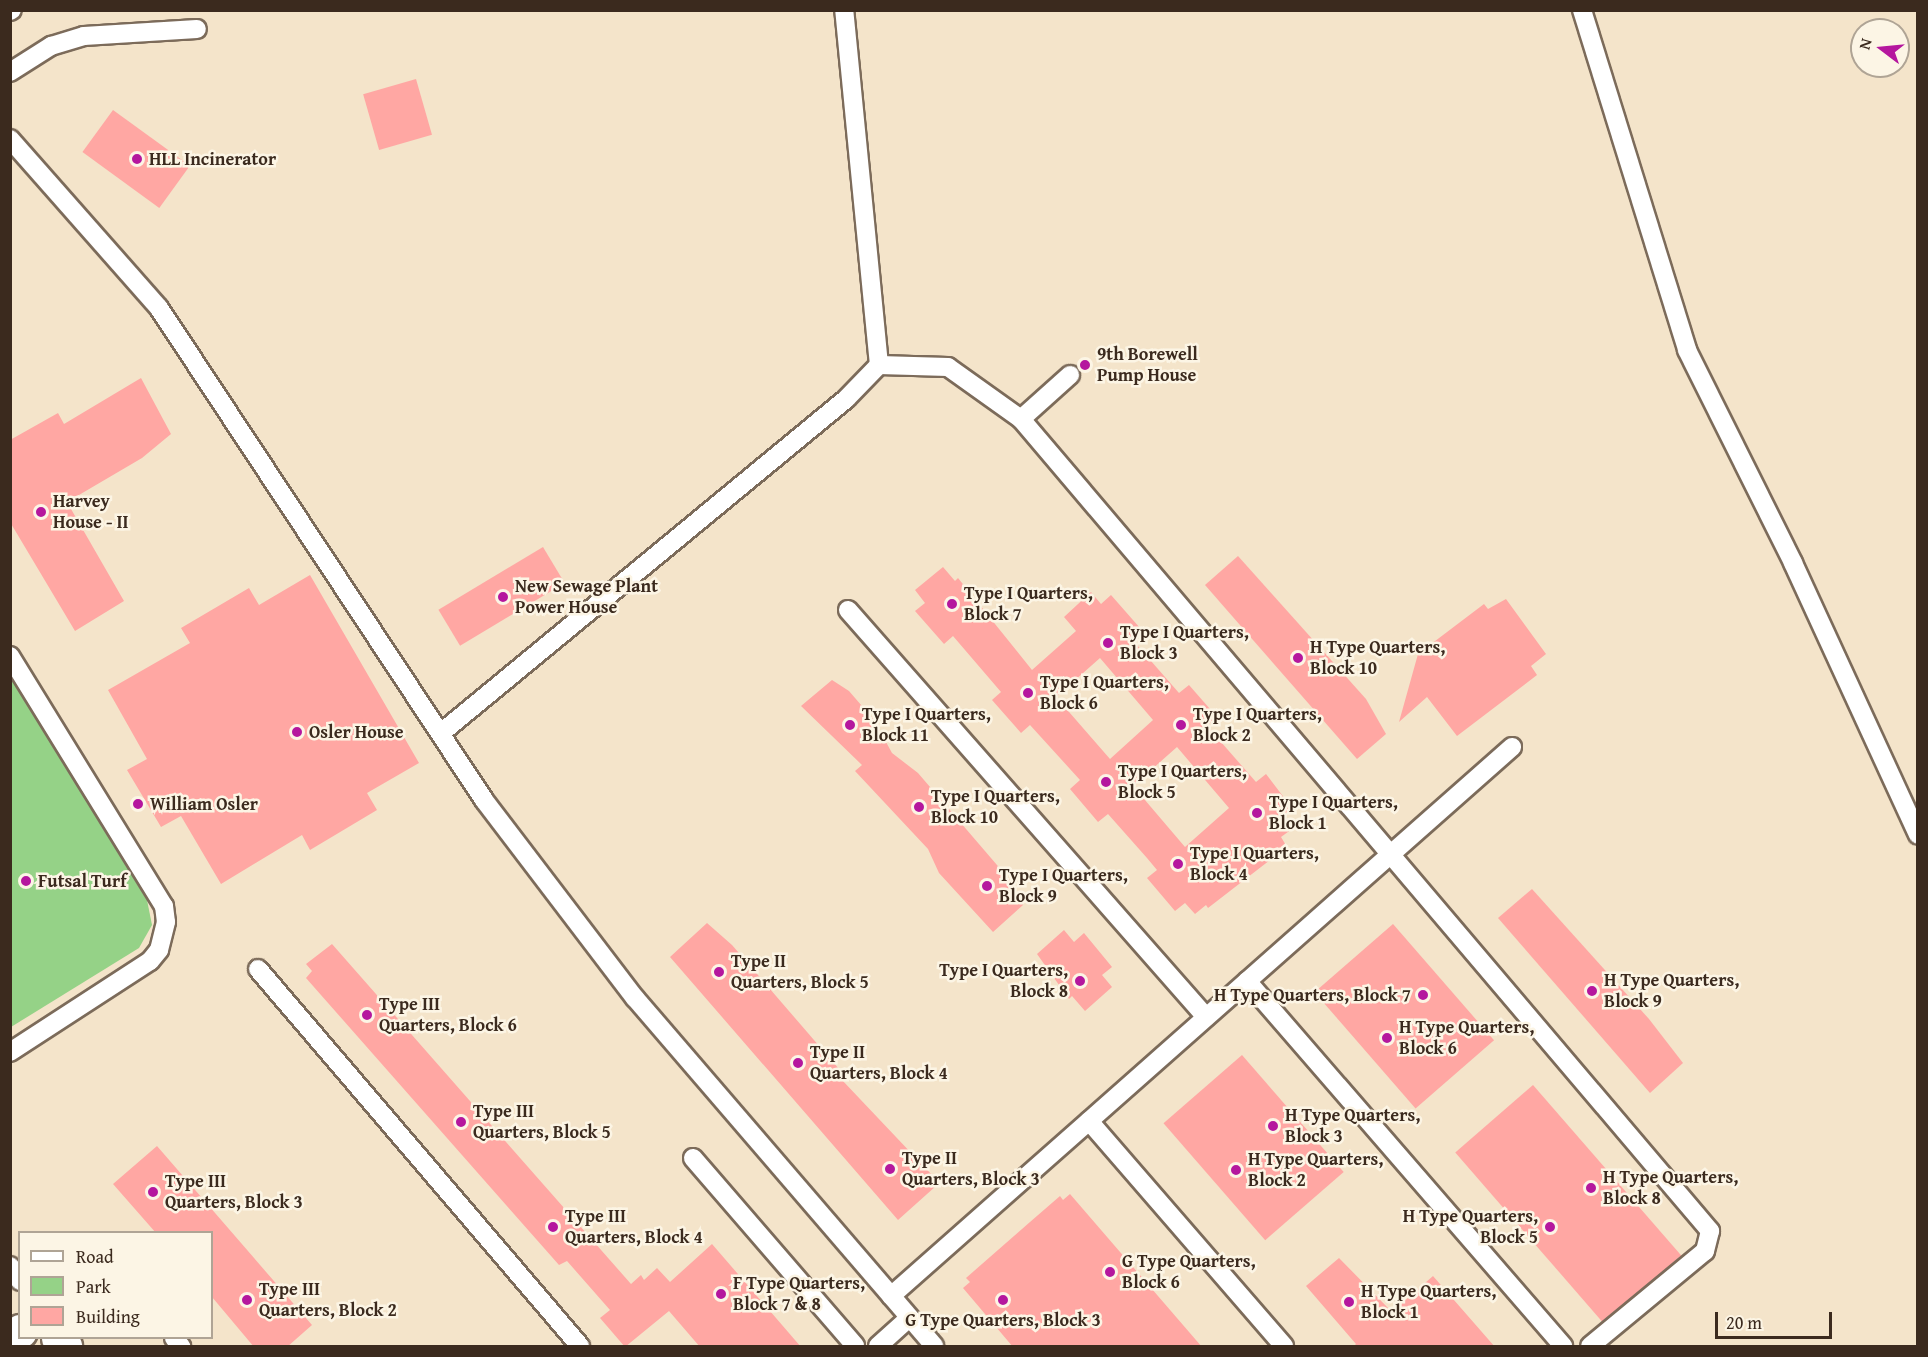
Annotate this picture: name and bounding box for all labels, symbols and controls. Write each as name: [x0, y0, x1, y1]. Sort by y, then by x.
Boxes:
north arrow: [1850, 18, 1910, 78]
text: N: [1852, 35, 1878, 52]
place label: HLL Incinerator: [149, 148, 276, 170]
marker: HLL Incinerator: [130, 152, 144, 166]
place label: 9th Borewell Pump House: [1097, 344, 1198, 386]
marker: 9th Borewell Pump House: [1078, 358, 1092, 372]
place label: Harvey House - II: [53, 491, 129, 534]
marker: Harvey House - II: [34, 505, 48, 519]
place label: New Sewage Plant Power House: [515, 576, 658, 618]
place label: Type I Quarters, Block 7: [964, 583, 1093, 626]
marker: New Sewage Plant Power House: [496, 590, 510, 604]
marker: Type I Quarters, Block 7: [945, 597, 959, 611]
place label: Type I Quarters, Block 3: [1120, 622, 1249, 664]
marker: Type I Quarters, Block 3: [1101, 636, 1115, 650]
place label: H Type Quarters, Block 10: [1310, 637, 1445, 680]
marker: H Type Quarters, Block 10: [1291, 651, 1305, 665]
place label: Type I Quarters, Block 6: [1040, 672, 1169, 714]
marker: Type I Quarters, Block 6: [1021, 686, 1035, 700]
place label: Type I Quarters, Block 11: [862, 704, 991, 746]
place label: Type I Quarters, Block 2: [1193, 704, 1322, 746]
marker: Type I Quarters, Block 11: [843, 718, 857, 732]
marker: Type I Quarters, Block 2: [1174, 718, 1188, 732]
place label: Osler House: [309, 721, 404, 743]
marker: Osler House: [290, 725, 304, 739]
place label: Type I Quarters, Block 5: [1118, 761, 1247, 804]
marker: Type I Quarters, Block 5: [1099, 775, 1113, 789]
place label: Type I Quarters, Block 10: [931, 786, 1060, 828]
place label: Type I Quarters, Block 1: [1269, 792, 1398, 834]
place label: William Osler: [150, 793, 258, 815]
marker: William Osler: [131, 797, 145, 811]
marker: Type I Quarters, Block 10: [912, 800, 926, 814]
marker: Type I Quarters, Block 1: [1250, 806, 1264, 820]
place label: Type I Quarters, Block 4: [1190, 843, 1319, 886]
marker: Type I Quarters, Block 4: [1171, 857, 1185, 871]
place label: Type I Quarters, Block 9: [999, 865, 1128, 908]
place label: Futsal Turf: [38, 870, 126, 892]
marker: Futsal Turf: [19, 874, 33, 888]
marker: Type I Quarters, Block 9: [980, 879, 994, 893]
place label: Type II Quarters, Block 5: [731, 951, 869, 994]
place label: Type I Quarters, Block 8: [939, 960, 1068, 1002]
marker: Type II Quarters, Block 5: [712, 965, 726, 979]
place label: H Type Quarters, Block 9: [1604, 970, 1739, 1012]
marker: Type I Quarters, Block 8: [1073, 974, 1087, 988]
place label: H Type Quarters, Block 7: [1214, 984, 1411, 1006]
marker: H Type Quarters, Block 9: [1585, 984, 1599, 998]
marker: H Type Quarters, Block 7: [1416, 988, 1430, 1002]
place label: Type III Quarters, Block 6: [379, 994, 517, 1036]
marker: Type III Quarters, Block 6: [360, 1008, 374, 1022]
place label: H Type Quarters, Block 6: [1399, 1017, 1534, 1060]
marker: H Type Quarters, Block 6: [1380, 1031, 1394, 1045]
place label: Type II Quarters, Block 4: [810, 1042, 948, 1084]
marker: Type II Quarters, Block 4: [791, 1056, 805, 1070]
place label: Type III Quarters, Block 5: [473, 1101, 611, 1144]
place label: H Type Quarters, Block 3: [1285, 1105, 1420, 1148]
marker: Type III Quarters, Block 5: [454, 1115, 468, 1129]
marker: H Type Quarters, Block 3: [1266, 1119, 1280, 1133]
place label: Type II Quarters, Block 3: [902, 1148, 1040, 1190]
place label: H Type Quarters, Block 2: [1248, 1149, 1383, 1192]
marker: Type II Quarters, Block 3: [883, 1162, 897, 1176]
marker: H Type Quarters, Block 2: [1229, 1163, 1243, 1177]
place label: H Type Quarters, Block 8: [1603, 1167, 1738, 1210]
place label: Type III Quarters, Block 3: [165, 1171, 303, 1214]
marker: H Type Quarters, Block 8: [1584, 1181, 1598, 1195]
marker: Type III Quarters, Block 3: [146, 1185, 160, 1199]
place label: Type III Quarters, Block 4: [565, 1206, 703, 1248]
place label: H Type Quarters, Block 5: [1403, 1206, 1538, 1248]
marker: Type III Quarters, Block 4: [546, 1220, 560, 1234]
marker: H Type Quarters, Block 5: [1543, 1220, 1557, 1234]
legend: [18, 1231, 213, 1339]
text: Road: [76, 1243, 114, 1270]
place label: G Type Quarters, Block 6: [1122, 1251, 1256, 1294]
marker: G Type Quarters, Block 6: [1103, 1265, 1117, 1279]
text: Park: [76, 1273, 111, 1300]
place label: F Type Quarters, Block 7 & 8: [733, 1273, 865, 1316]
place label: Type III Quarters, Block 2: [259, 1279, 397, 1322]
place label: H Type Quarters, Block 1: [1361, 1281, 1496, 1324]
marker: F Type Quarters, Block 7 & 8: [714, 1287, 728, 1301]
marker: Type III Quarters, Block 2: [240, 1293, 254, 1307]
marker: G Type Quarters, Block 3: [996, 1293, 1010, 1307]
marker: H Type Quarters, Block 1: [1342, 1295, 1356, 1309]
scale bar: [1718, 1300, 1835, 1338]
text: Building: [76, 1303, 140, 1330]
place label: G Type Quarters, Block 3: [905, 1309, 1101, 1331]
text: 20 m: [1726, 1309, 1762, 1336]

